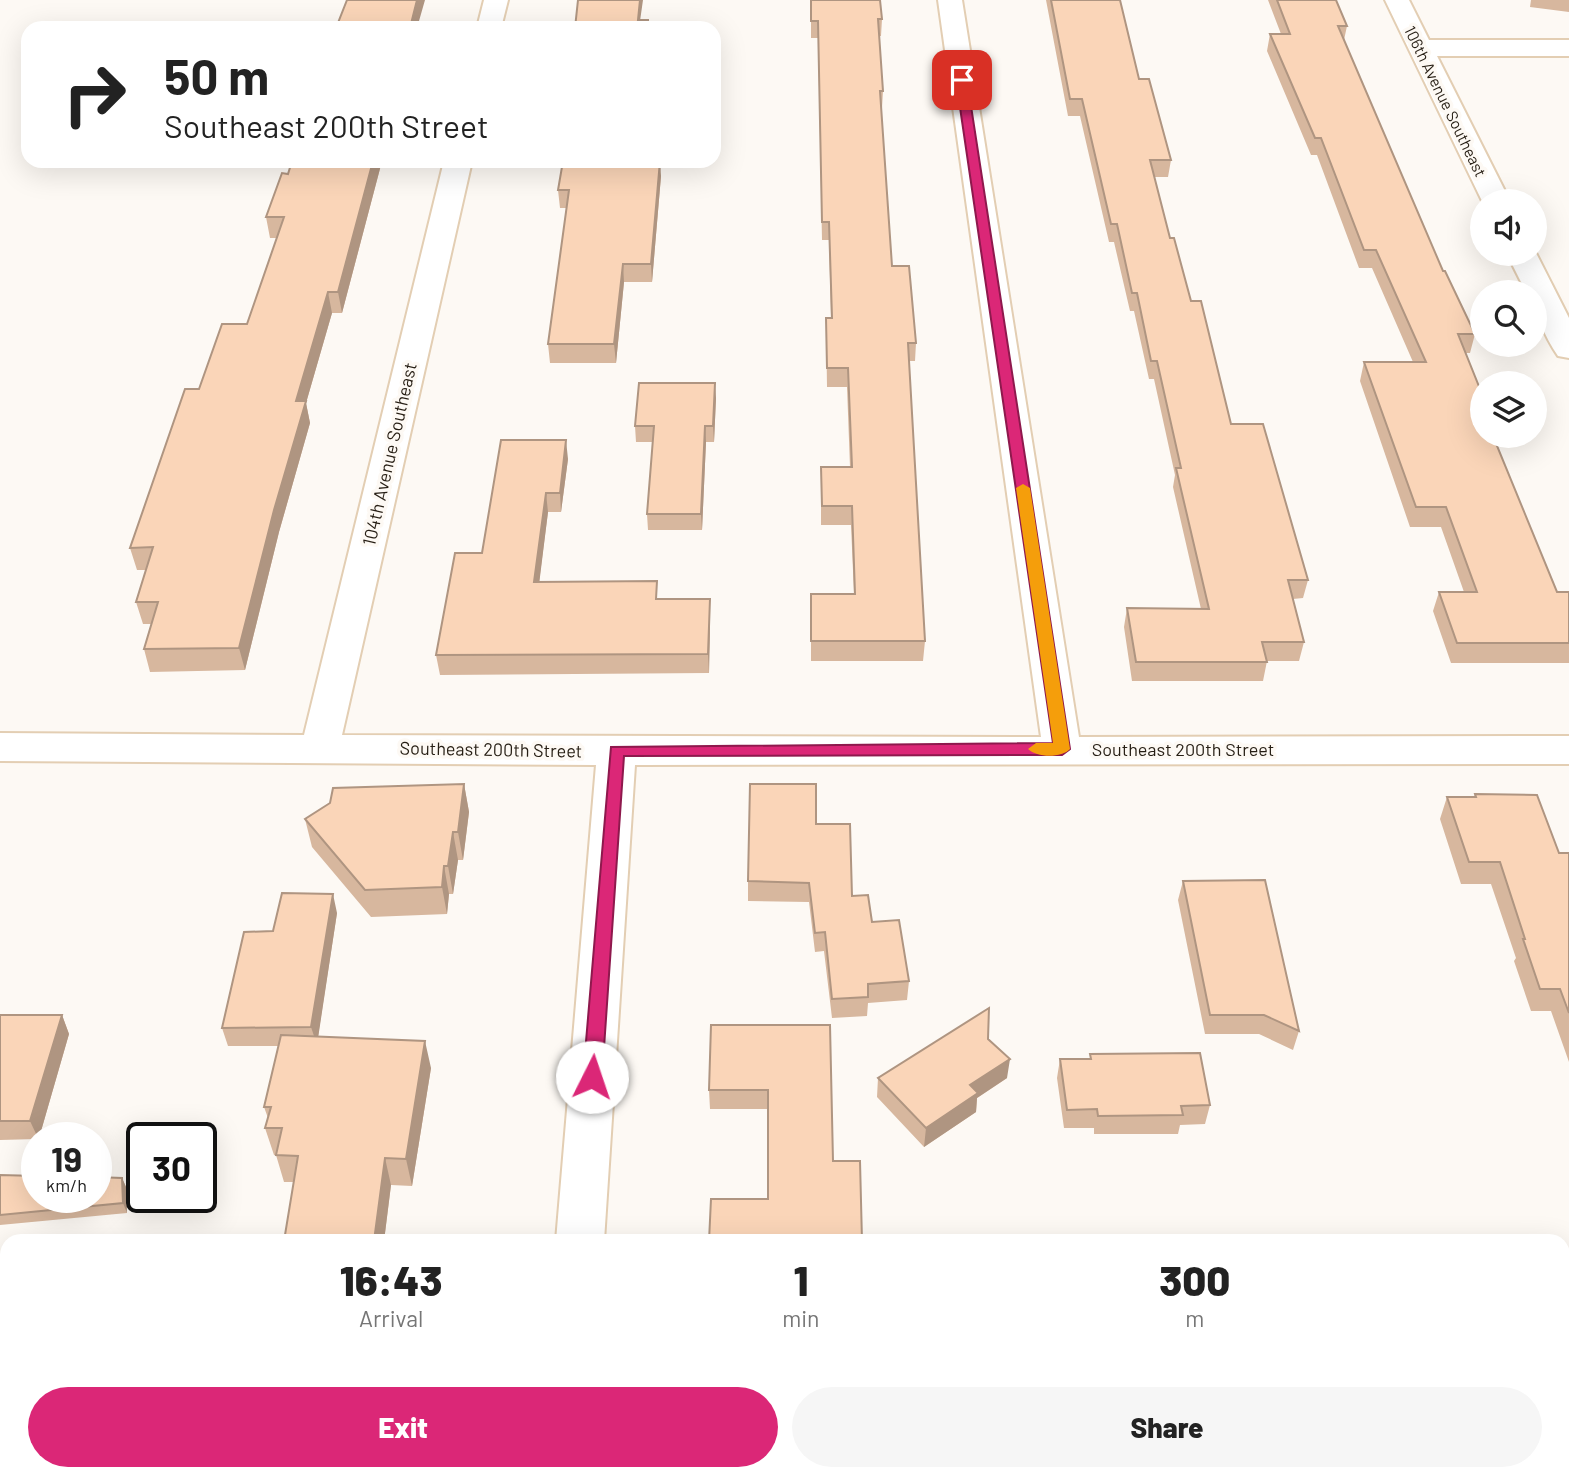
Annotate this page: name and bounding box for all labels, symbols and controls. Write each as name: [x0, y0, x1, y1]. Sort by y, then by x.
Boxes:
street label: 106th Avenue Southeast: [1401, 22, 1491, 180]
text: 50 m: [164, 46, 269, 105]
icon: right: [49, 49, 140, 140]
pin: [932, 50, 992, 110]
icon: arrive: [943, 61, 981, 99]
text: Southeast 200th Street: [164, 106, 489, 144]
map controls: [1470, 189, 1547, 448]
button: sound: [1470, 189, 1547, 266]
button: search: [1470, 280, 1547, 357]
street label: 104th Avenue Southeast: [357, 360, 421, 548]
button: layers: [1470, 371, 1547, 448]
street label: Southeast 200th Street: [400, 736, 582, 762]
street label: Southeast 200th Street: [1092, 738, 1274, 760]
position arrow: [555, 1040, 629, 1114]
speed limit sign: 30: [126, 1122, 217, 1213]
text: 19: [51, 1137, 82, 1179]
text: km/h: [46, 1174, 87, 1196]
text: 16:43: [340, 1254, 442, 1304]
text: 1: [793, 1254, 808, 1304]
text: 300: [1159, 1254, 1230, 1304]
text: Arrival: [359, 1304, 423, 1332]
text: min: [782, 1304, 820, 1332]
text: m: [1185, 1304, 1204, 1332]
button: Exit: [28, 1387, 778, 1467]
button: Share: [792, 1387, 1542, 1467]

